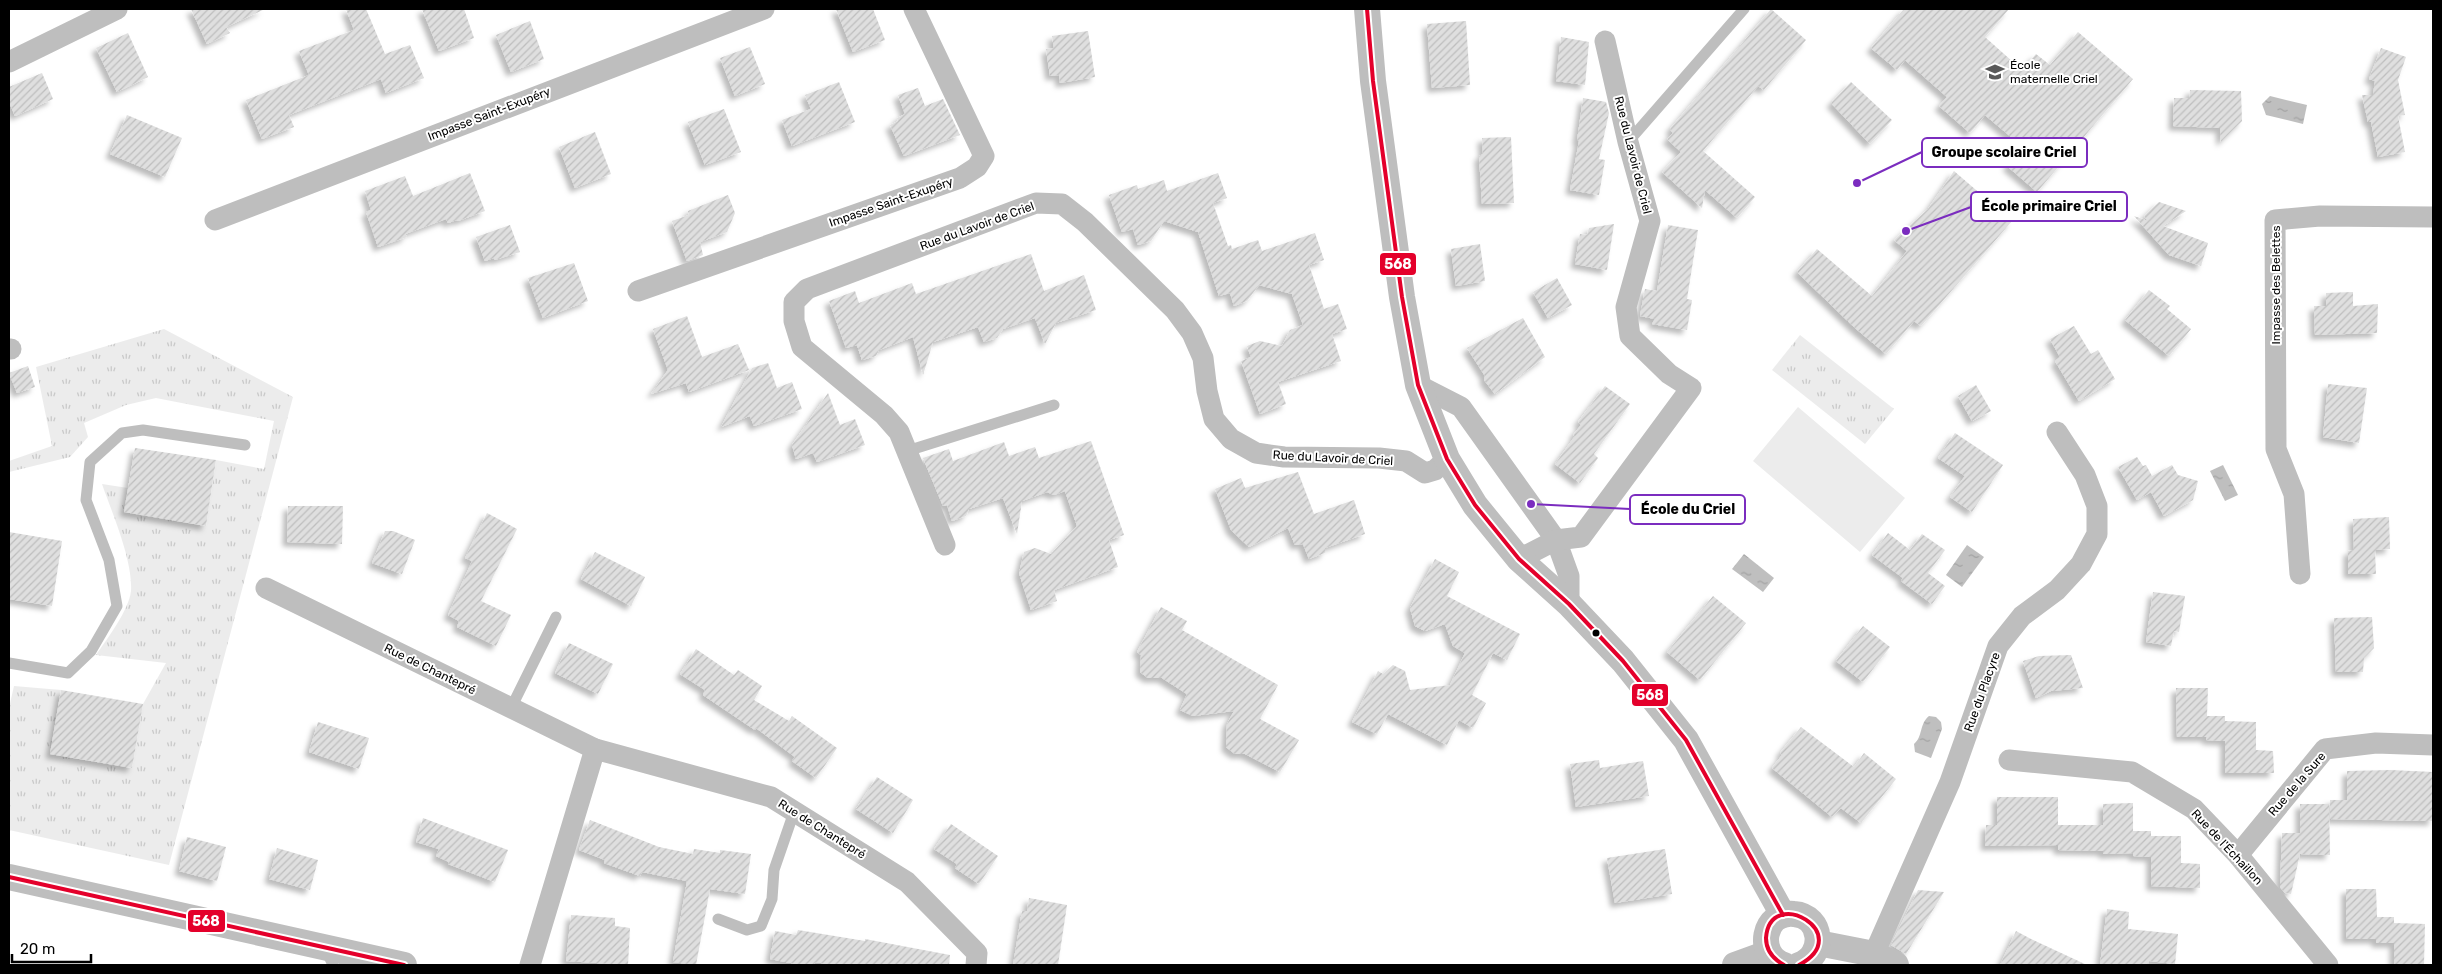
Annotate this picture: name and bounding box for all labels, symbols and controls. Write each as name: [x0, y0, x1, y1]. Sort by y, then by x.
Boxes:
place label: École maternelle Criel: [2010, 58, 2098, 86]
school or university icon: École maternelle Criel: [1984, 61, 2006, 83]
street label: Impasse Saint-Exupéry: [426, 84, 553, 144]
street label: Rue du Lavoir de Criel: [1612, 95, 1654, 215]
callout: Groupe scolaire Criel: [1922, 138, 2087, 167]
text: Groupe scolaire Criel: [1932, 144, 2076, 161]
street label: Impasse Saint-Exupéry: [827, 174, 955, 230]
callout: École primaire Criel: [1971, 192, 2127, 221]
text: École primaire Criel: [1981, 197, 2117, 215]
street label: Rue du Lavoir de Criel: [918, 199, 1036, 253]
street label: Impasse des Belettes: [2269, 225, 2283, 345]
line badge: 568: [1379, 252, 1417, 276]
text: 568: [1384, 256, 1412, 273]
street label: Rue du Lavoir de Criel: [1272, 448, 1394, 468]
callout: École du Criel: [1630, 495, 1745, 524]
text: École du Criel: [1641, 500, 1735, 518]
unlabelled marker: [1591, 628, 1601, 638]
street label: Rue de Chantepré: [382, 641, 478, 697]
street label: Rue du Placyre: [1961, 650, 2003, 734]
line badge: 568: [1631, 683, 1669, 707]
text: 568: [1636, 687, 1664, 704]
street label: Rue de la Sure: [2266, 749, 2329, 819]
street label: Rue de Chantepré: [776, 796, 869, 862]
street label: Rue de l'Échaillon: [2189, 806, 2265, 888]
line badge: 568: [187, 909, 226, 933]
text: 568: [192, 913, 220, 930]
scale bar: [12, 932, 91, 964]
text: 20 m: [20, 940, 55, 958]

